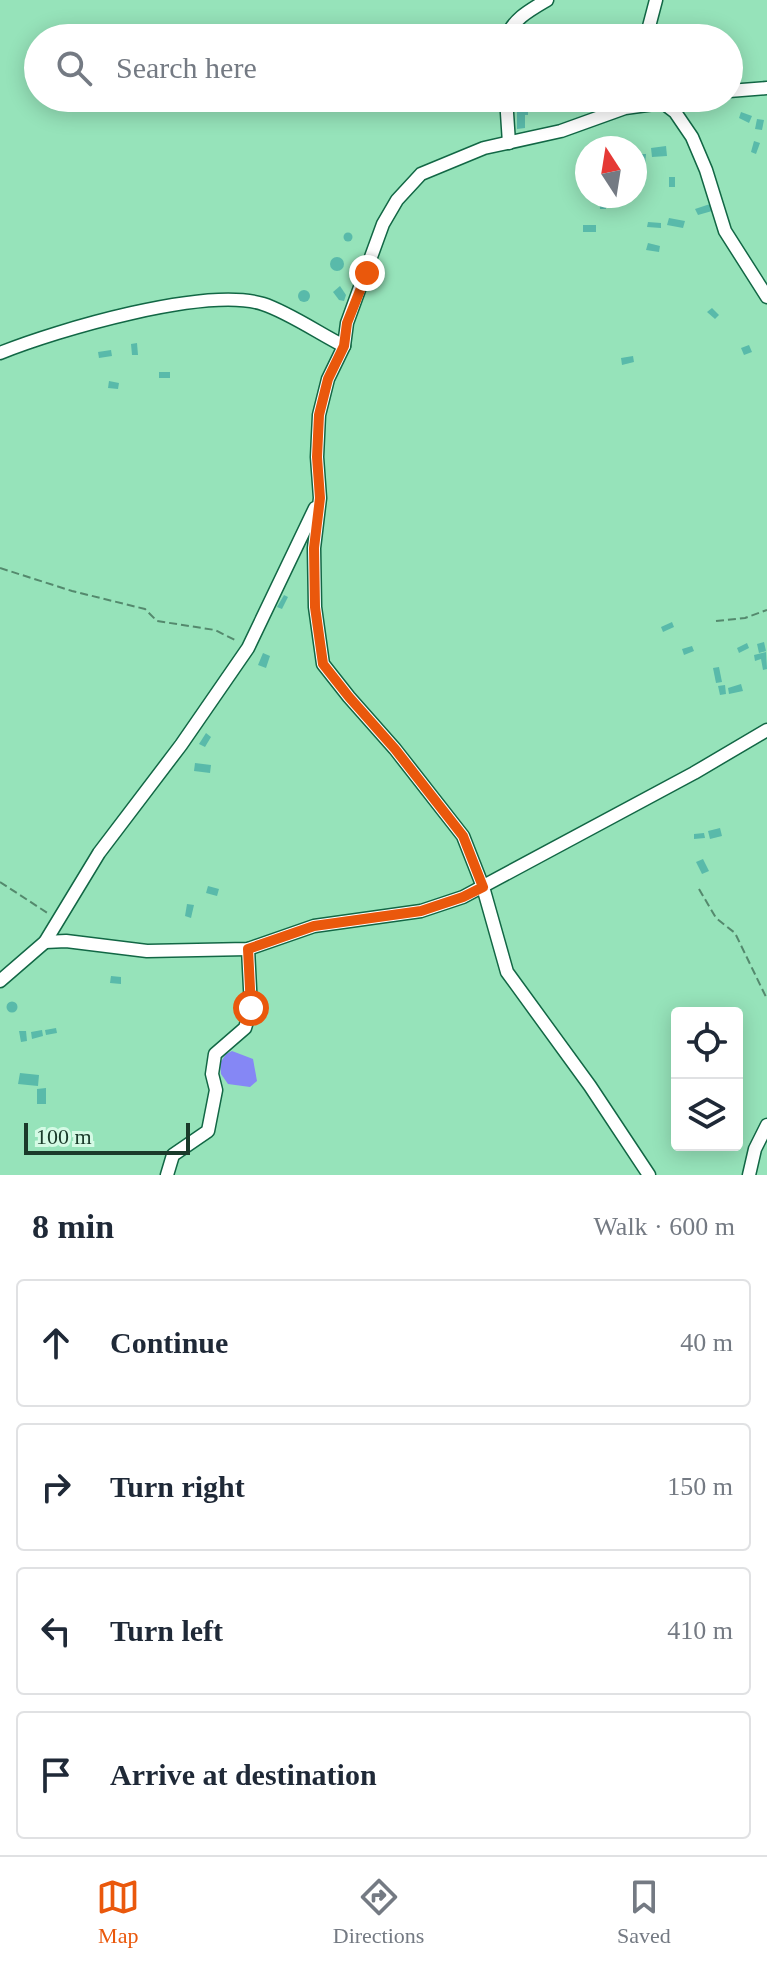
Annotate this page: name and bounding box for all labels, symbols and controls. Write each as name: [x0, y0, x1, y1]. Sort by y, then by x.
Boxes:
search box: [24, 24, 743, 112]
icon: search: [52, 46, 96, 90]
text: Search here: [116, 51, 257, 84]
north arrow: [575, 136, 647, 208]
route end: [349, 255, 385, 291]
route start: [233, 990, 269, 1026]
map controls: [671, 1007, 743, 1151]
button: locate: [671, 1007, 743, 1079]
button: layers: [671, 1079, 743, 1151]
scale bar: [24, 1119, 190, 1155]
text: 100 m: [36, 1124, 92, 1149]
text: 8 min: [32, 1208, 114, 1245]
text: Walk · 600 m: [593, 1212, 735, 1241]
icon: ahead: [34, 1321, 78, 1365]
text: Continue: [110, 1326, 228, 1359]
text: 40 m: [680, 1328, 733, 1357]
icon: right: [34, 1465, 78, 1509]
text: Turn right: [110, 1470, 245, 1503]
text: 150 m: [667, 1472, 733, 1501]
icon: left: [34, 1609, 78, 1653]
text: Turn left: [110, 1614, 223, 1647]
text: 410 m: [667, 1616, 733, 1645]
icon: arrive: [34, 1753, 78, 1797]
text: Arrive at destination: [110, 1758, 377, 1791]
tab: Map: [96, 1875, 140, 1949]
tab: Directions: [333, 1875, 424, 1949]
tab: Saved: [617, 1875, 671, 1949]

